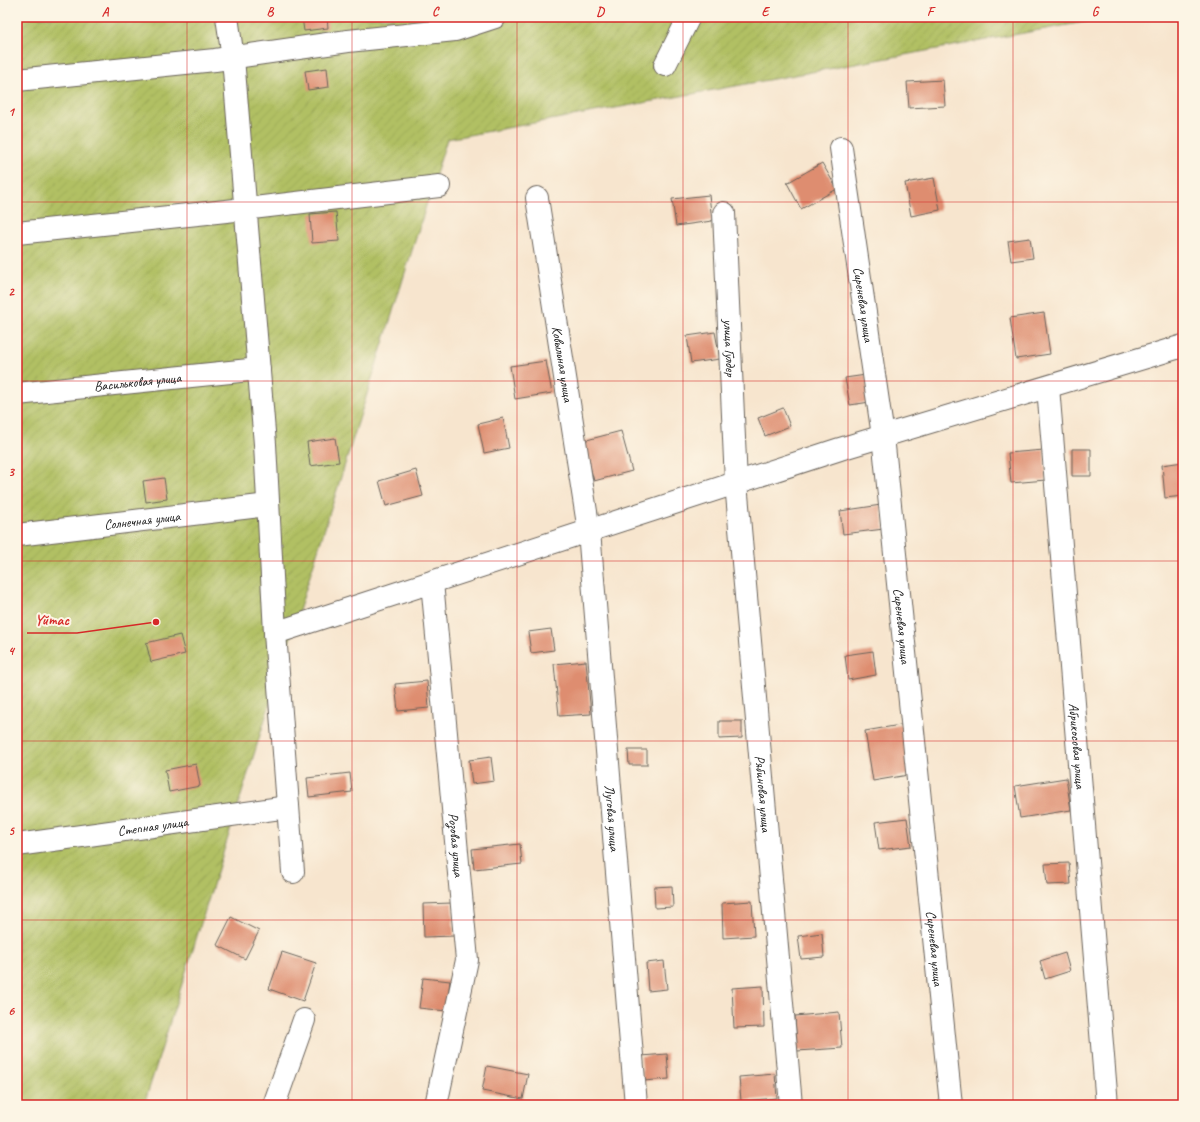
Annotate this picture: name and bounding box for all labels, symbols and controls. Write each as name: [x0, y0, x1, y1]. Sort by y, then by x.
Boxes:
text: A: [102, 4, 110, 20]
text: B: [267, 4, 275, 20]
text: C: [432, 4, 440, 20]
text: D: [596, 4, 605, 20]
text: E: [762, 4, 771, 20]
text: F: [927, 4, 936, 20]
text: G: [1092, 4, 1100, 20]
text: 1: [8, 104, 16, 120]
street label: Сиреневая улица: [849, 266, 877, 344]
text: 2: [8, 284, 15, 300]
street label: улица Гулдер: [720, 318, 739, 378]
street label: Ковыльная улица: [548, 325, 577, 404]
street label: Васильковая улица: [93, 369, 183, 395]
text: 3: [8, 464, 15, 480]
street label: Солнечная улица: [103, 507, 182, 534]
street label: Сиреневая улица: [890, 588, 914, 666]
callout: Үйтас: [27, 606, 77, 633]
text: Үйтас: [35, 611, 70, 630]
text: 4: [8, 643, 16, 659]
street label: Абрикосовая улица: [1065, 702, 1089, 791]
street label: Рябиновая улица: [751, 755, 775, 834]
street label: Луговая улица: [601, 784, 623, 853]
street label: Розовая улица: [444, 812, 467, 879]
street label: Степная улица: [116, 813, 190, 840]
text: 5: [8, 823, 15, 839]
street label: Сиреневая улица: [922, 910, 947, 988]
text: 6: [8, 1003, 15, 1019]

